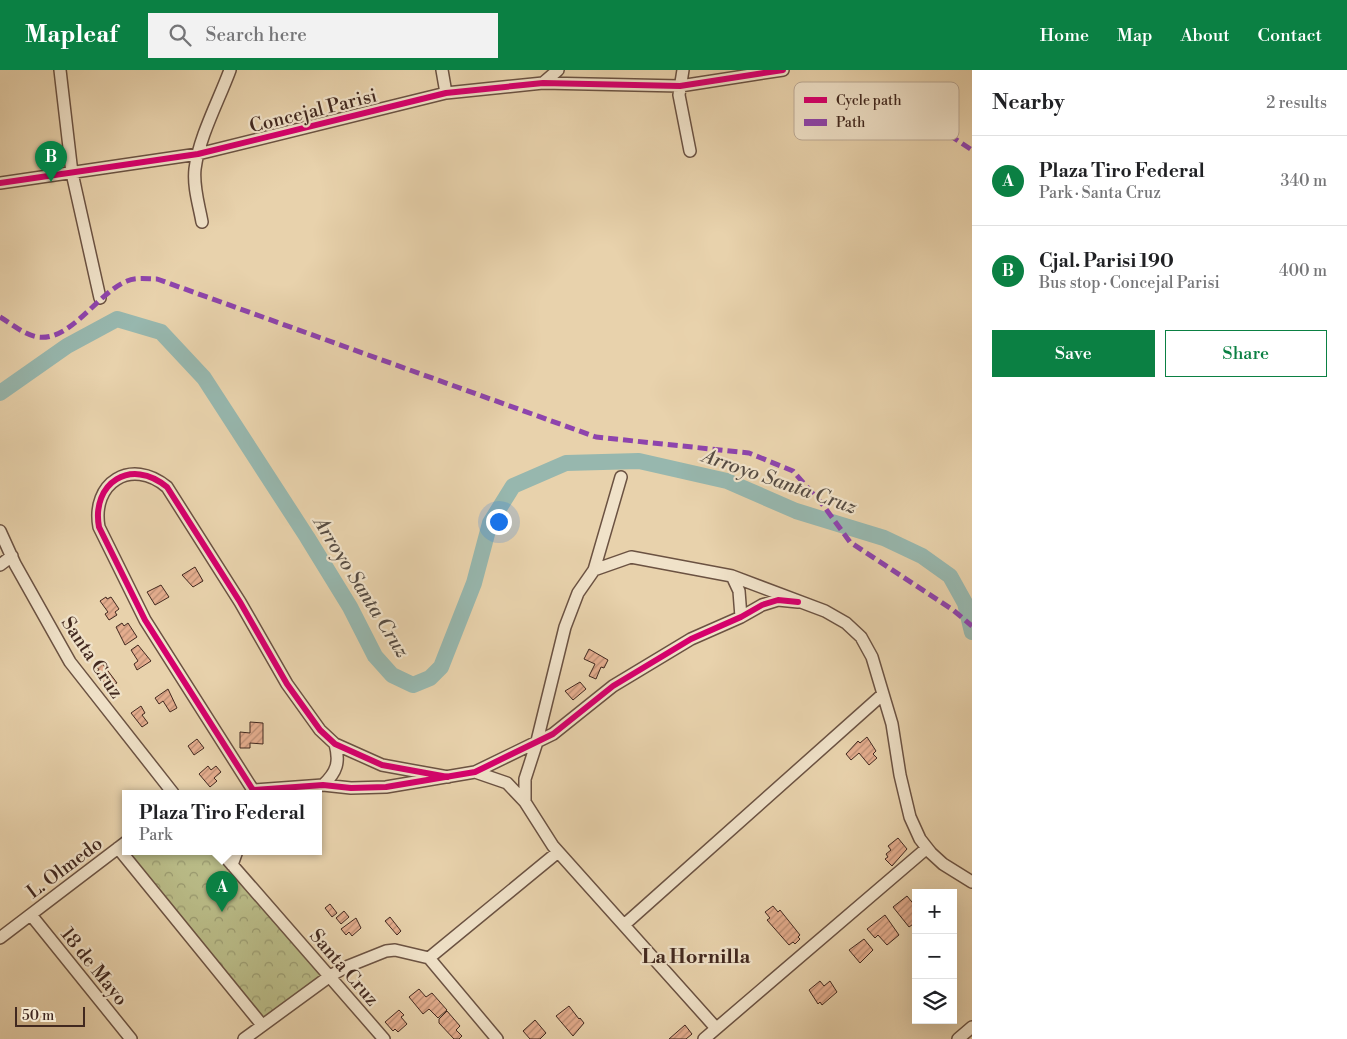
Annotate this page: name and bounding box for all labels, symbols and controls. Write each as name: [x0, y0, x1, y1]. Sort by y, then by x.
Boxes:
search box: [148, 13, 498, 58]
text: Mapleaf: [25, 20, 118, 50]
icon: search: [166, 21, 194, 49]
text: Search here: [206, 23, 307, 47]
text: Home: [1040, 24, 1089, 47]
text: Map: [1117, 24, 1153, 47]
text: About: [1181, 24, 1230, 47]
text: Contact: [1258, 24, 1322, 47]
legend: [794, 82, 959, 140]
street label: Concejal Parisi: [247, 84, 380, 138]
text: Nearby: [992, 90, 1065, 116]
text: Cycle path: [836, 92, 902, 110]
text: 2 results: [1266, 93, 1327, 113]
text: Path: [836, 114, 866, 132]
pin: B: [35, 141, 67, 182]
text: Plaza Tiro Federal: [1039, 159, 1205, 183]
text: A: [1002, 171, 1014, 191]
text: 340 m: [1280, 171, 1327, 191]
text: Park · Santa Cruz: [1039, 183, 1161, 203]
text: Cjal. Parisi 190: [1039, 249, 1174, 273]
text: B: [1002, 261, 1014, 281]
text: 400 m: [1279, 261, 1327, 281]
text: Bus stop · Concejal Parisi: [1039, 273, 1220, 293]
button: Save: [992, 330, 1155, 377]
button: Share: [1165, 330, 1327, 377]
water label: Arroyo Santa Cruz: [697, 444, 861, 521]
your location: [486, 509, 512, 535]
water label: Arroyo Santa Cruz: [306, 511, 415, 664]
street label: Santa Cruz: [56, 612, 128, 703]
popup: [122, 790, 322, 855]
text: Plaza Tiro Federal: [139, 801, 305, 825]
text: Park: [139, 825, 172, 845]
street label: L. Olmedo: [22, 831, 107, 904]
pin: A: [206, 871, 238, 912]
map controls: [912, 889, 957, 1024]
button: +: [912, 889, 957, 934]
street label: 18 de Mayo: [55, 923, 133, 1011]
street label: Santa Cruz: [304, 924, 384, 1011]
button: −: [912, 934, 957, 979]
district label: La Hornilla: [642, 945, 751, 970]
button: layers: [912, 979, 957, 1024]
scale bar: [15, 1004, 85, 1027]
text: 50 m: [22, 1007, 54, 1025]

